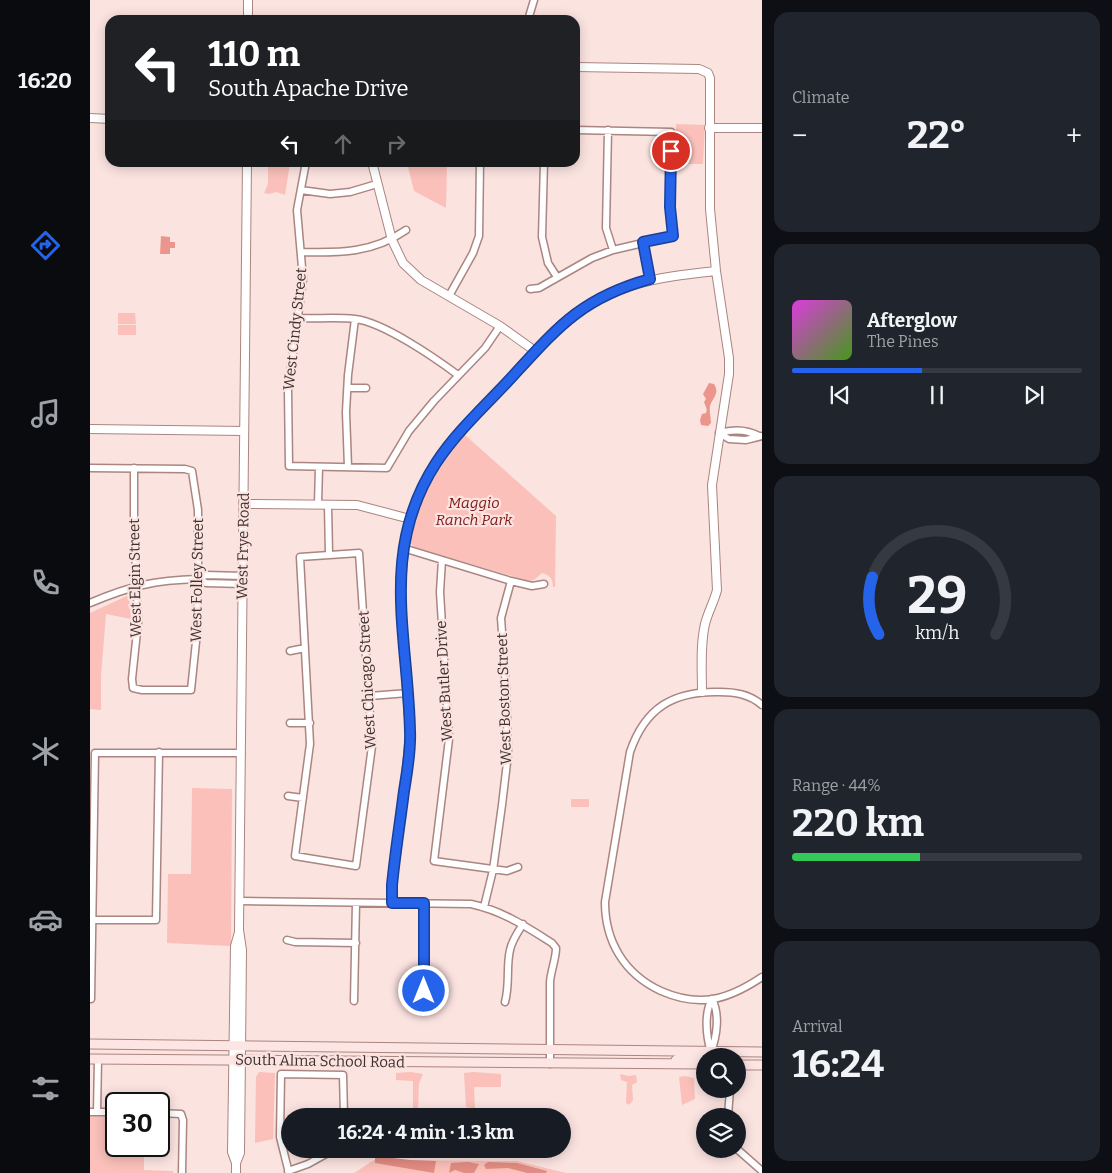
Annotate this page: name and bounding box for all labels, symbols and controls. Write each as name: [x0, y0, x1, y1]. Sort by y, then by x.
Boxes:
text: 110 m: [208, 33, 300, 75]
icon: left: [125, 35, 190, 100]
text: 16:20: [18, 67, 72, 94]
text: South Apache Drive: [208, 75, 409, 102]
text: Climate: [792, 88, 850, 107]
text: 22°: [907, 112, 966, 158]
text: −: [792, 119, 807, 152]
text: +: [1066, 119, 1082, 152]
icon: left: [276, 130, 304, 158]
icon: ahead: [329, 130, 357, 158]
icon: right: [382, 130, 410, 158]
pin: [650, 130, 692, 172]
icon: arrive: [657, 137, 685, 165]
icon: directions: [28, 228, 63, 263]
street label: West Cindy Street: [280, 266, 310, 391]
text: Afterglow: [867, 309, 957, 332]
text: The Pines: [867, 332, 939, 351]
icon: previous: [826, 381, 854, 409]
icon: pause: [923, 381, 951, 409]
icon: next: [1020, 381, 1048, 409]
icon: music: [28, 396, 63, 431]
street label: West Frye Road: [233, 492, 253, 600]
park label: Maggio Ranch Park: [435, 494, 513, 529]
street label: West Folley Street: [187, 517, 207, 642]
street label: West Elgin Street: [125, 518, 145, 638]
text: 29: [907, 564, 967, 627]
icon: phone: [28, 565, 63, 600]
street label: West Chicago Street: [354, 610, 380, 750]
street label: West Butler Drive: [432, 620, 456, 742]
text: km/h: [915, 622, 959, 644]
street label: West Boston Street: [493, 632, 515, 765]
icon: climate: [28, 734, 63, 769]
text: Range · 44%: [792, 776, 881, 795]
text: 220 km: [792, 800, 924, 846]
icon: car: [28, 902, 63, 937]
position arrow: [397, 964, 449, 1016]
text: Arrival: [792, 1017, 843, 1036]
text: 16:24: [792, 1041, 884, 1087]
map controls: [696, 1048, 746, 1158]
button: search: [696, 1048, 746, 1098]
street label: South Alma School Road: [235, 1051, 405, 1071]
icon: filters: [28, 1071, 63, 1106]
speed limit sign: 30: [105, 1092, 170, 1157]
button: layers: [696, 1108, 746, 1158]
text: 16:24 · 4 min · 1.3 km: [338, 1121, 514, 1144]

